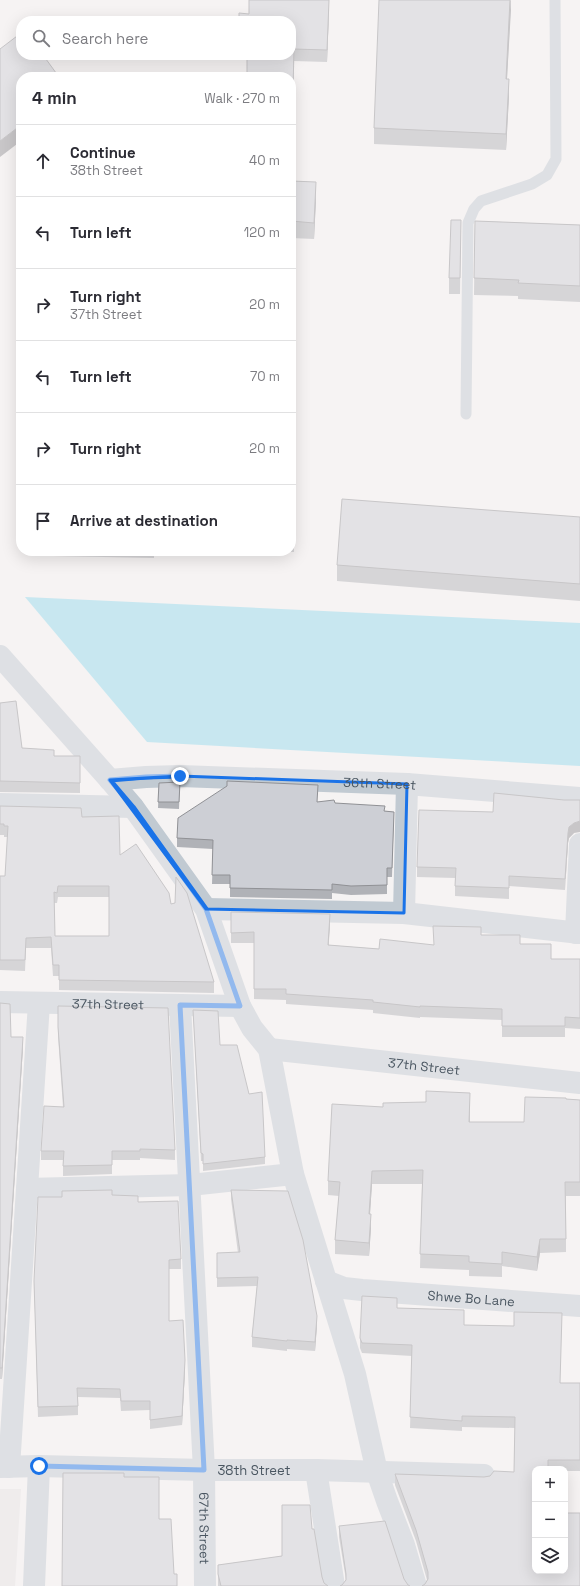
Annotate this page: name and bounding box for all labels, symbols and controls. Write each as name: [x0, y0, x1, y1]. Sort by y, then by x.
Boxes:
search box: [16, 16, 296, 60]
icon: search: [30, 27, 52, 49]
text: Search here: [62, 29, 148, 48]
text: 4 min: [32, 87, 77, 109]
text: Walk · 270 m: [204, 90, 280, 107]
text: Continue: [70, 143, 136, 162]
icon: ahead: [32, 150, 54, 172]
text: 40 m: [249, 152, 280, 169]
text: 38th Street: [70, 162, 143, 179]
icon: left: [32, 222, 54, 244]
text: Turn left: [70, 223, 132, 242]
text: 120 m: [244, 224, 280, 241]
text: Turn right: [70, 287, 141, 306]
icon: right: [32, 294, 54, 316]
text: 20 m: [249, 296, 280, 313]
text: 37th Street: [70, 306, 142, 323]
icon: left: [32, 366, 54, 388]
text: Turn left: [70, 367, 132, 386]
text: 70 m: [250, 368, 280, 385]
icon: right: [32, 438, 54, 460]
text: Turn right: [70, 439, 141, 458]
text: 20 m: [249, 440, 280, 457]
icon: arrive: [32, 510, 54, 532]
text: Arrive at destination: [70, 511, 218, 530]
route end: [171, 767, 189, 785]
street label: 36th Street: [343, 773, 417, 793]
street label: 37th Street: [72, 995, 144, 1013]
street label: 37th Street: [387, 1054, 461, 1078]
street label: Shwe Bo Lane: [427, 1286, 516, 1310]
route start: [30, 1457, 48, 1475]
street label: 38th Street: [217, 1462, 290, 1479]
map controls: [532, 1466, 568, 1574]
button: +: [532, 1466, 568, 1502]
street label: 67th Street: [196, 1492, 213, 1565]
button: −: [532, 1502, 568, 1538]
button: layers: [532, 1538, 568, 1574]

